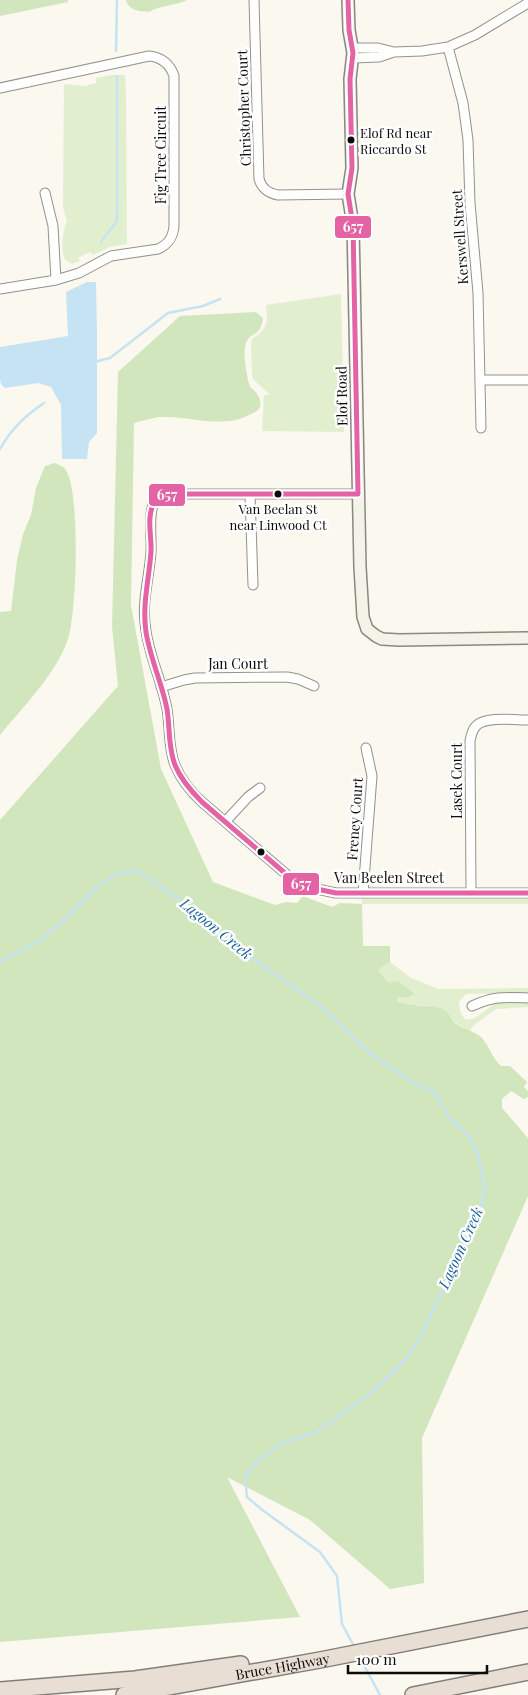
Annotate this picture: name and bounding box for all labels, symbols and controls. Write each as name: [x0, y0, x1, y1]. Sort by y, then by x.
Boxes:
street label: Christopher Court: [232, 48, 255, 167]
street label: Fig Tree Circuit: [151, 105, 170, 204]
place label: Elof Rd near Riccardo St: [360, 124, 432, 157]
marker: Elof Rd near Riccardo St: [346, 135, 356, 145]
street label: Kerswell Street: [447, 188, 472, 285]
line badge: 657: [334, 215, 372, 239]
text: 657: [343, 217, 364, 236]
street label: Elof Road: [331, 366, 352, 426]
line badge: 657: [148, 483, 186, 507]
text: 657: [157, 485, 178, 504]
marker: Van Beelan St near Linwood Ct: [273, 489, 283, 499]
place label: Van Beelan St near Linwood Ct: [229, 500, 327, 533]
street label: Jan Court: [207, 654, 269, 673]
street label: Lasek Court: [447, 742, 466, 819]
street label: Freney Court: [342, 776, 367, 861]
unlabelled marker: [256, 847, 266, 857]
street label: Van Beelen Street: [333, 868, 445, 887]
line badge: 657: [282, 872, 320, 896]
text: 657: [291, 874, 312, 893]
water label: Lagoon Creek: [176, 892, 257, 964]
water label: Lagoon Creek: [433, 1203, 487, 1292]
scale bar: [348, 1642, 487, 1674]
street label: Bruce Highway: [234, 1648, 331, 1684]
text: 100 m: [356, 1649, 397, 1669]

